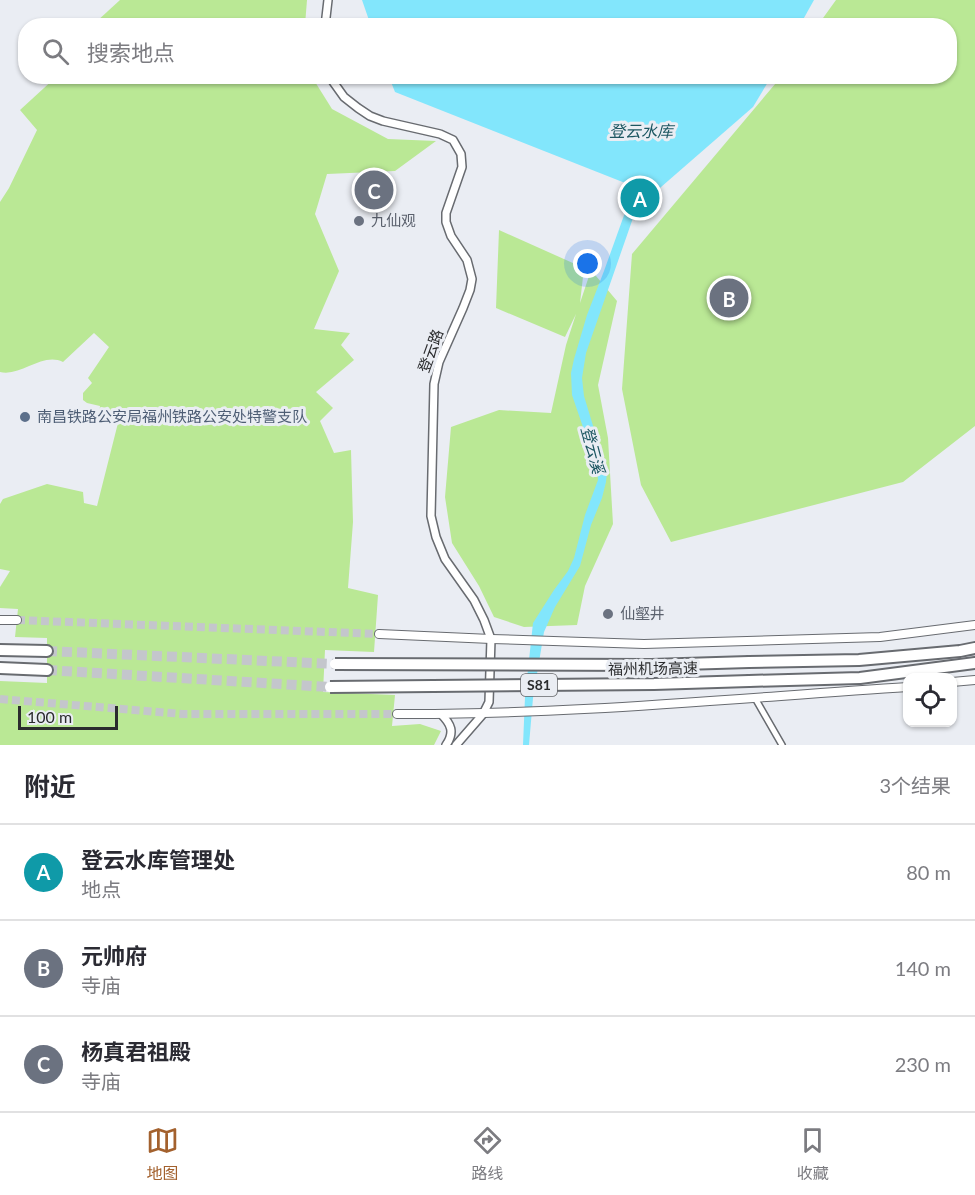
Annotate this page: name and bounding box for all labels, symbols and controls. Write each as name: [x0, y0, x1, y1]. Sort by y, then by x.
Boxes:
search box: [18, 18, 957, 84]
icon: search: [39, 35, 72, 68]
text: 搜索地点: [87, 39, 175, 66]
water label: 登云水库: [609, 121, 676, 140]
pin: C: [354, 168, 394, 213]
pin: A: [620, 176, 660, 220]
place label: 九仙观: [371, 211, 416, 229]
marker: 九仙观: [352, 214, 366, 228]
your location: [573, 249, 602, 278]
pin: B: [710, 276, 748, 320]
street label: 登云路: [414, 326, 446, 375]
place label: 南昌铁路公安局福州铁路公安处特警支队: [37, 407, 307, 425]
marker: 南昌铁路公安局福州铁路公安处特警支队: [18, 410, 32, 424]
water label: 登云溪: [578, 424, 609, 477]
place label: 仙壑井: [620, 604, 665, 622]
marker: 仙壑井: [601, 607, 615, 621]
street label: 福州机场高速: [608, 658, 698, 678]
map controls: [903, 673, 957, 727]
button: locate: [903, 673, 957, 727]
road number: S81: [521, 674, 557, 696]
scale bar: [18, 703, 118, 730]
text: 100 m: [27, 707, 72, 726]
text: 附近: [24, 770, 76, 802]
text: 3个结果: [879, 773, 951, 797]
text: 登云水库管理处: [81, 846, 235, 873]
text: A: [37, 860, 50, 884]
text: 80 m: [906, 860, 951, 884]
text: 地点: [81, 877, 121, 901]
text: 元帅府: [81, 942, 147, 969]
text: B: [37, 956, 50, 980]
text: 140 m: [895, 956, 951, 980]
text: 寺庙: [81, 973, 121, 997]
text: 杨真君祖殿: [81, 1038, 191, 1065]
text: C: [37, 1052, 50, 1076]
text: 230 m: [895, 1052, 951, 1076]
text: 寺庙: [81, 1069, 121, 1093]
tab: 地图: [146, 1124, 179, 1184]
tab: 路线: [471, 1124, 504, 1184]
tab: 收藏: [796, 1124, 829, 1184]

